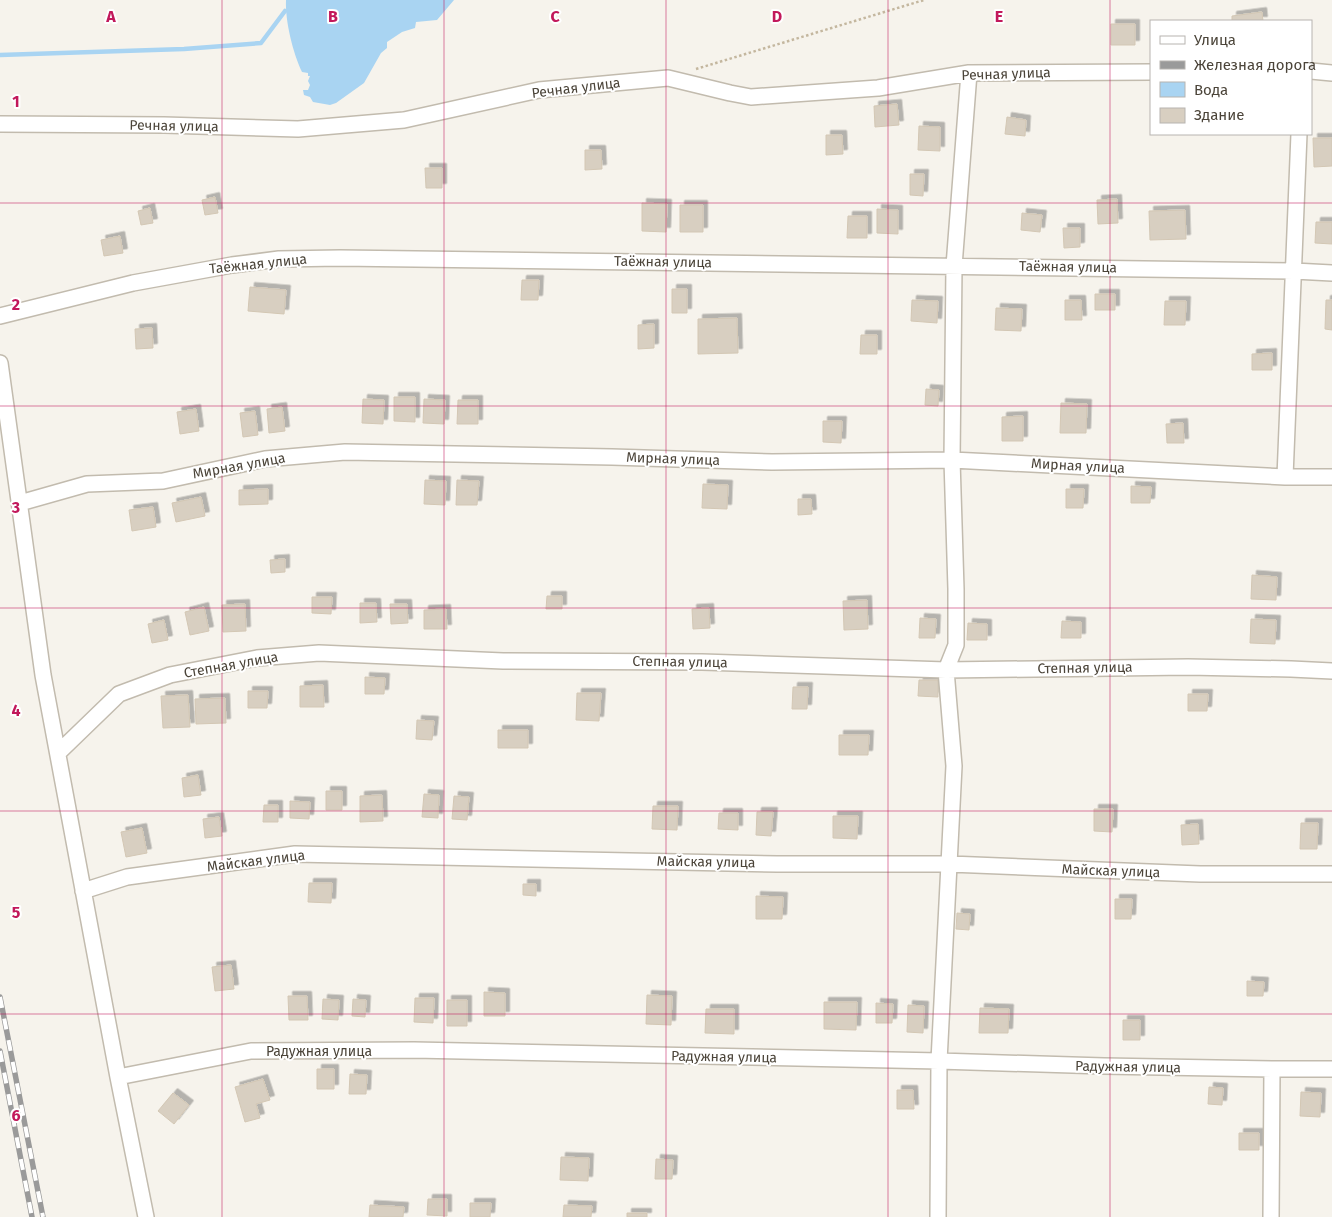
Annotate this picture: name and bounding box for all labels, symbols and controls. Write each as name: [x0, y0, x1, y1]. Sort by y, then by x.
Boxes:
text: A: [105, 7, 116, 26]
text: B: [328, 7, 338, 26]
text: C: [550, 7, 560, 26]
text: D: [772, 7, 782, 26]
text: E: [995, 7, 1003, 26]
legend: [1150, 20, 1312, 135]
text: Улица: [1194, 31, 1236, 49]
text: Железная дорога: [1194, 56, 1316, 74]
street label: Речная улица: [961, 64, 1051, 84]
street label: Речная улица: [531, 74, 621, 102]
text: Вода: [1194, 81, 1228, 99]
text: 1: [12, 92, 20, 111]
text: Здание: [1194, 106, 1244, 124]
street label: Речная улица: [129, 117, 219, 135]
street label: Таёжная улица: [208, 250, 308, 278]
street label: Таёжная улица: [614, 253, 712, 271]
street label: Таёжная улица: [1019, 258, 1117, 276]
text: 2: [12, 295, 20, 314]
street label: Мирная улица: [191, 449, 287, 483]
street label: Мирная улица: [626, 449, 720, 469]
street label: Мирная улица: [1031, 455, 1125, 477]
text: 3: [11, 498, 20, 517]
street label: Степная улица: [183, 648, 279, 682]
street label: Степная улица: [632, 653, 728, 671]
street label: Степная улица: [1037, 659, 1133, 677]
text: 4: [11, 701, 21, 720]
street label: Майская улица: [206, 847, 306, 875]
street label: Майская улица: [657, 853, 755, 871]
street label: Майская улица: [1061, 861, 1161, 881]
text: 5: [12, 903, 21, 922]
street label: Радужная улица: [266, 1043, 372, 1060]
street label: Радужная улица: [671, 1048, 777, 1066]
street label: Радужная улица: [1075, 1058, 1181, 1076]
text: 6: [11, 1106, 21, 1125]

